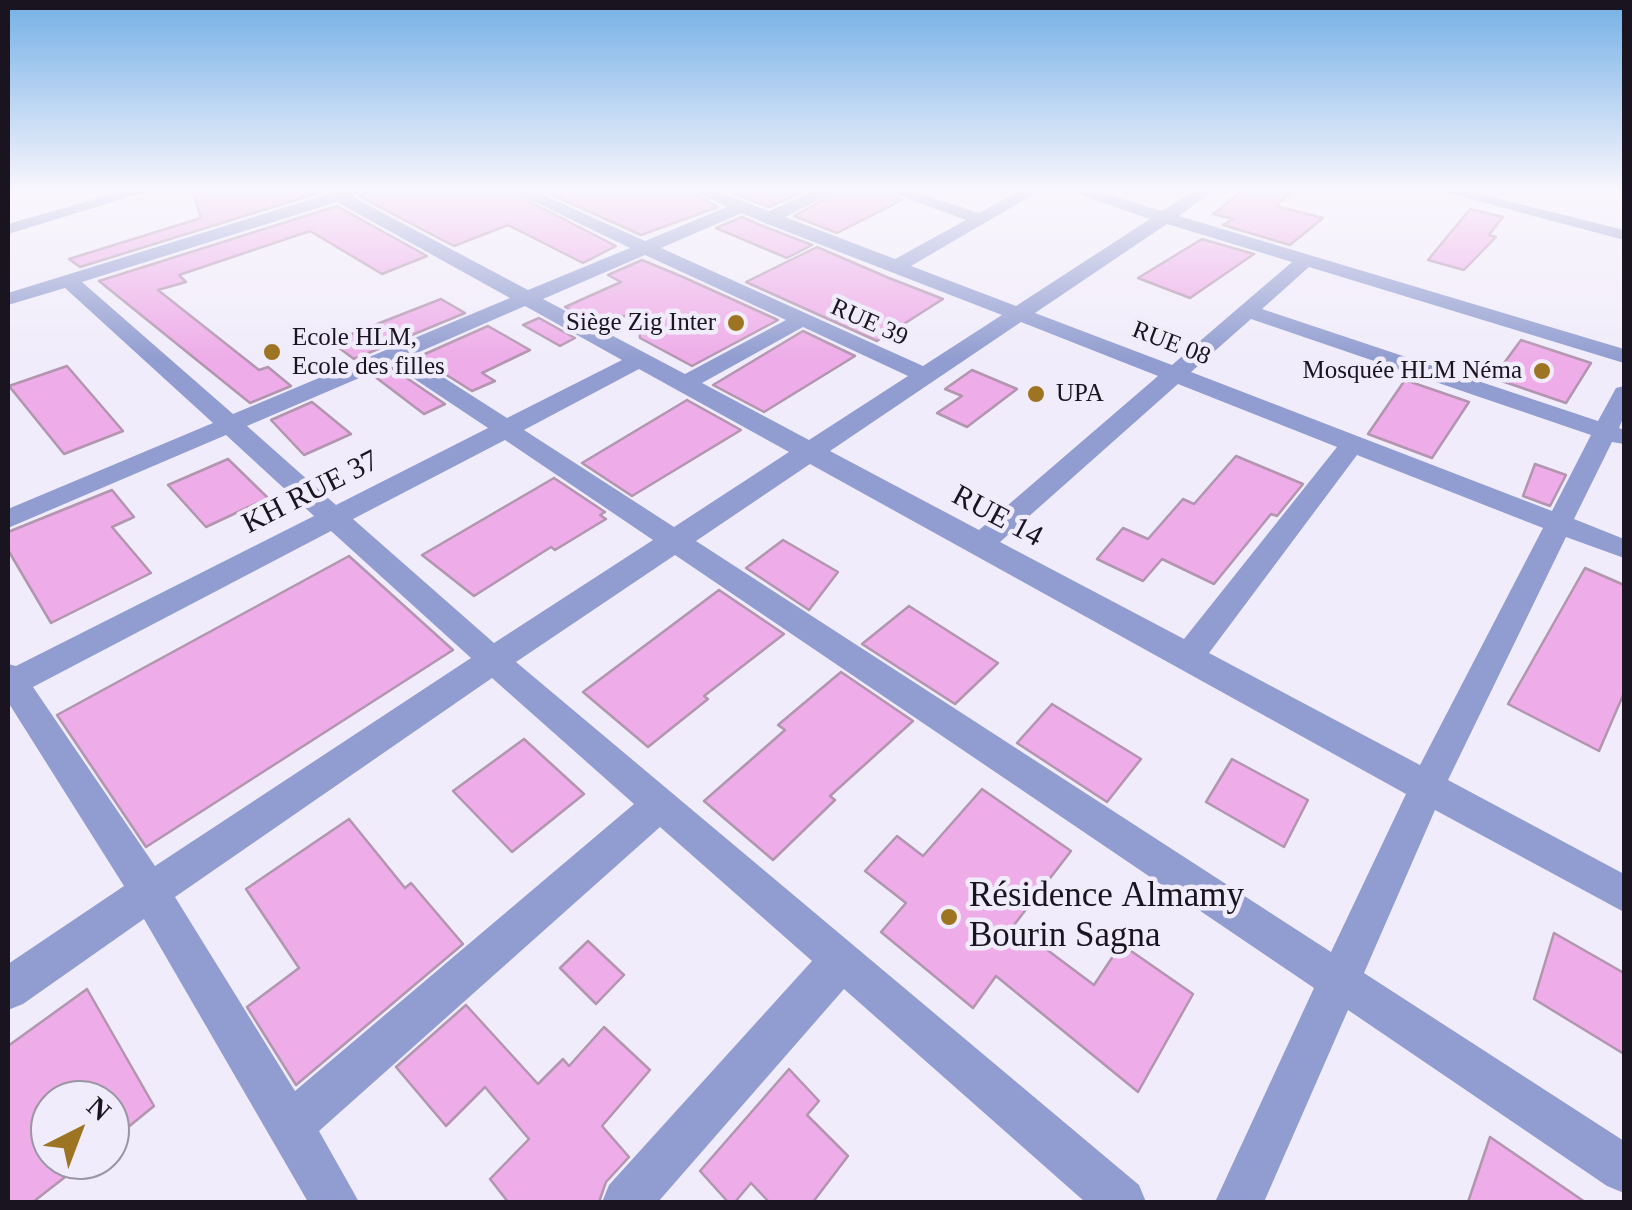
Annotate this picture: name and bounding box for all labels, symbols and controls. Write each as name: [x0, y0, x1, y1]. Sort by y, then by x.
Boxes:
street label: RUE 39: [826, 293, 912, 353]
place label: Siège Zig Inter: [566, 308, 716, 338]
marker: Siège Zig Inter: [725, 312, 747, 334]
street label: RUE 08: [1128, 315, 1214, 373]
place label: Ecole HLM, Ecole des filles: [292, 323, 445, 382]
marker: Ecole HLM, Ecole des filles: [261, 341, 283, 363]
place label: Mosquée HLM Néma: [1303, 356, 1522, 386]
marker: Mosquée HLM Néma: [1531, 360, 1553, 382]
place label: UPA: [1056, 379, 1104, 409]
marker: UPA: [1025, 383, 1047, 405]
street label: KH RUE 37: [237, 443, 385, 543]
street label: RUE 14: [946, 478, 1048, 556]
place label: Résidence Almamy Bourin Sagna: [969, 876, 1244, 958]
marker: Résidence Almamy Bourin Sagna: [938, 906, 960, 928]
north arrow: [30, 1080, 130, 1180]
text: N: [81, 1091, 117, 1127]

